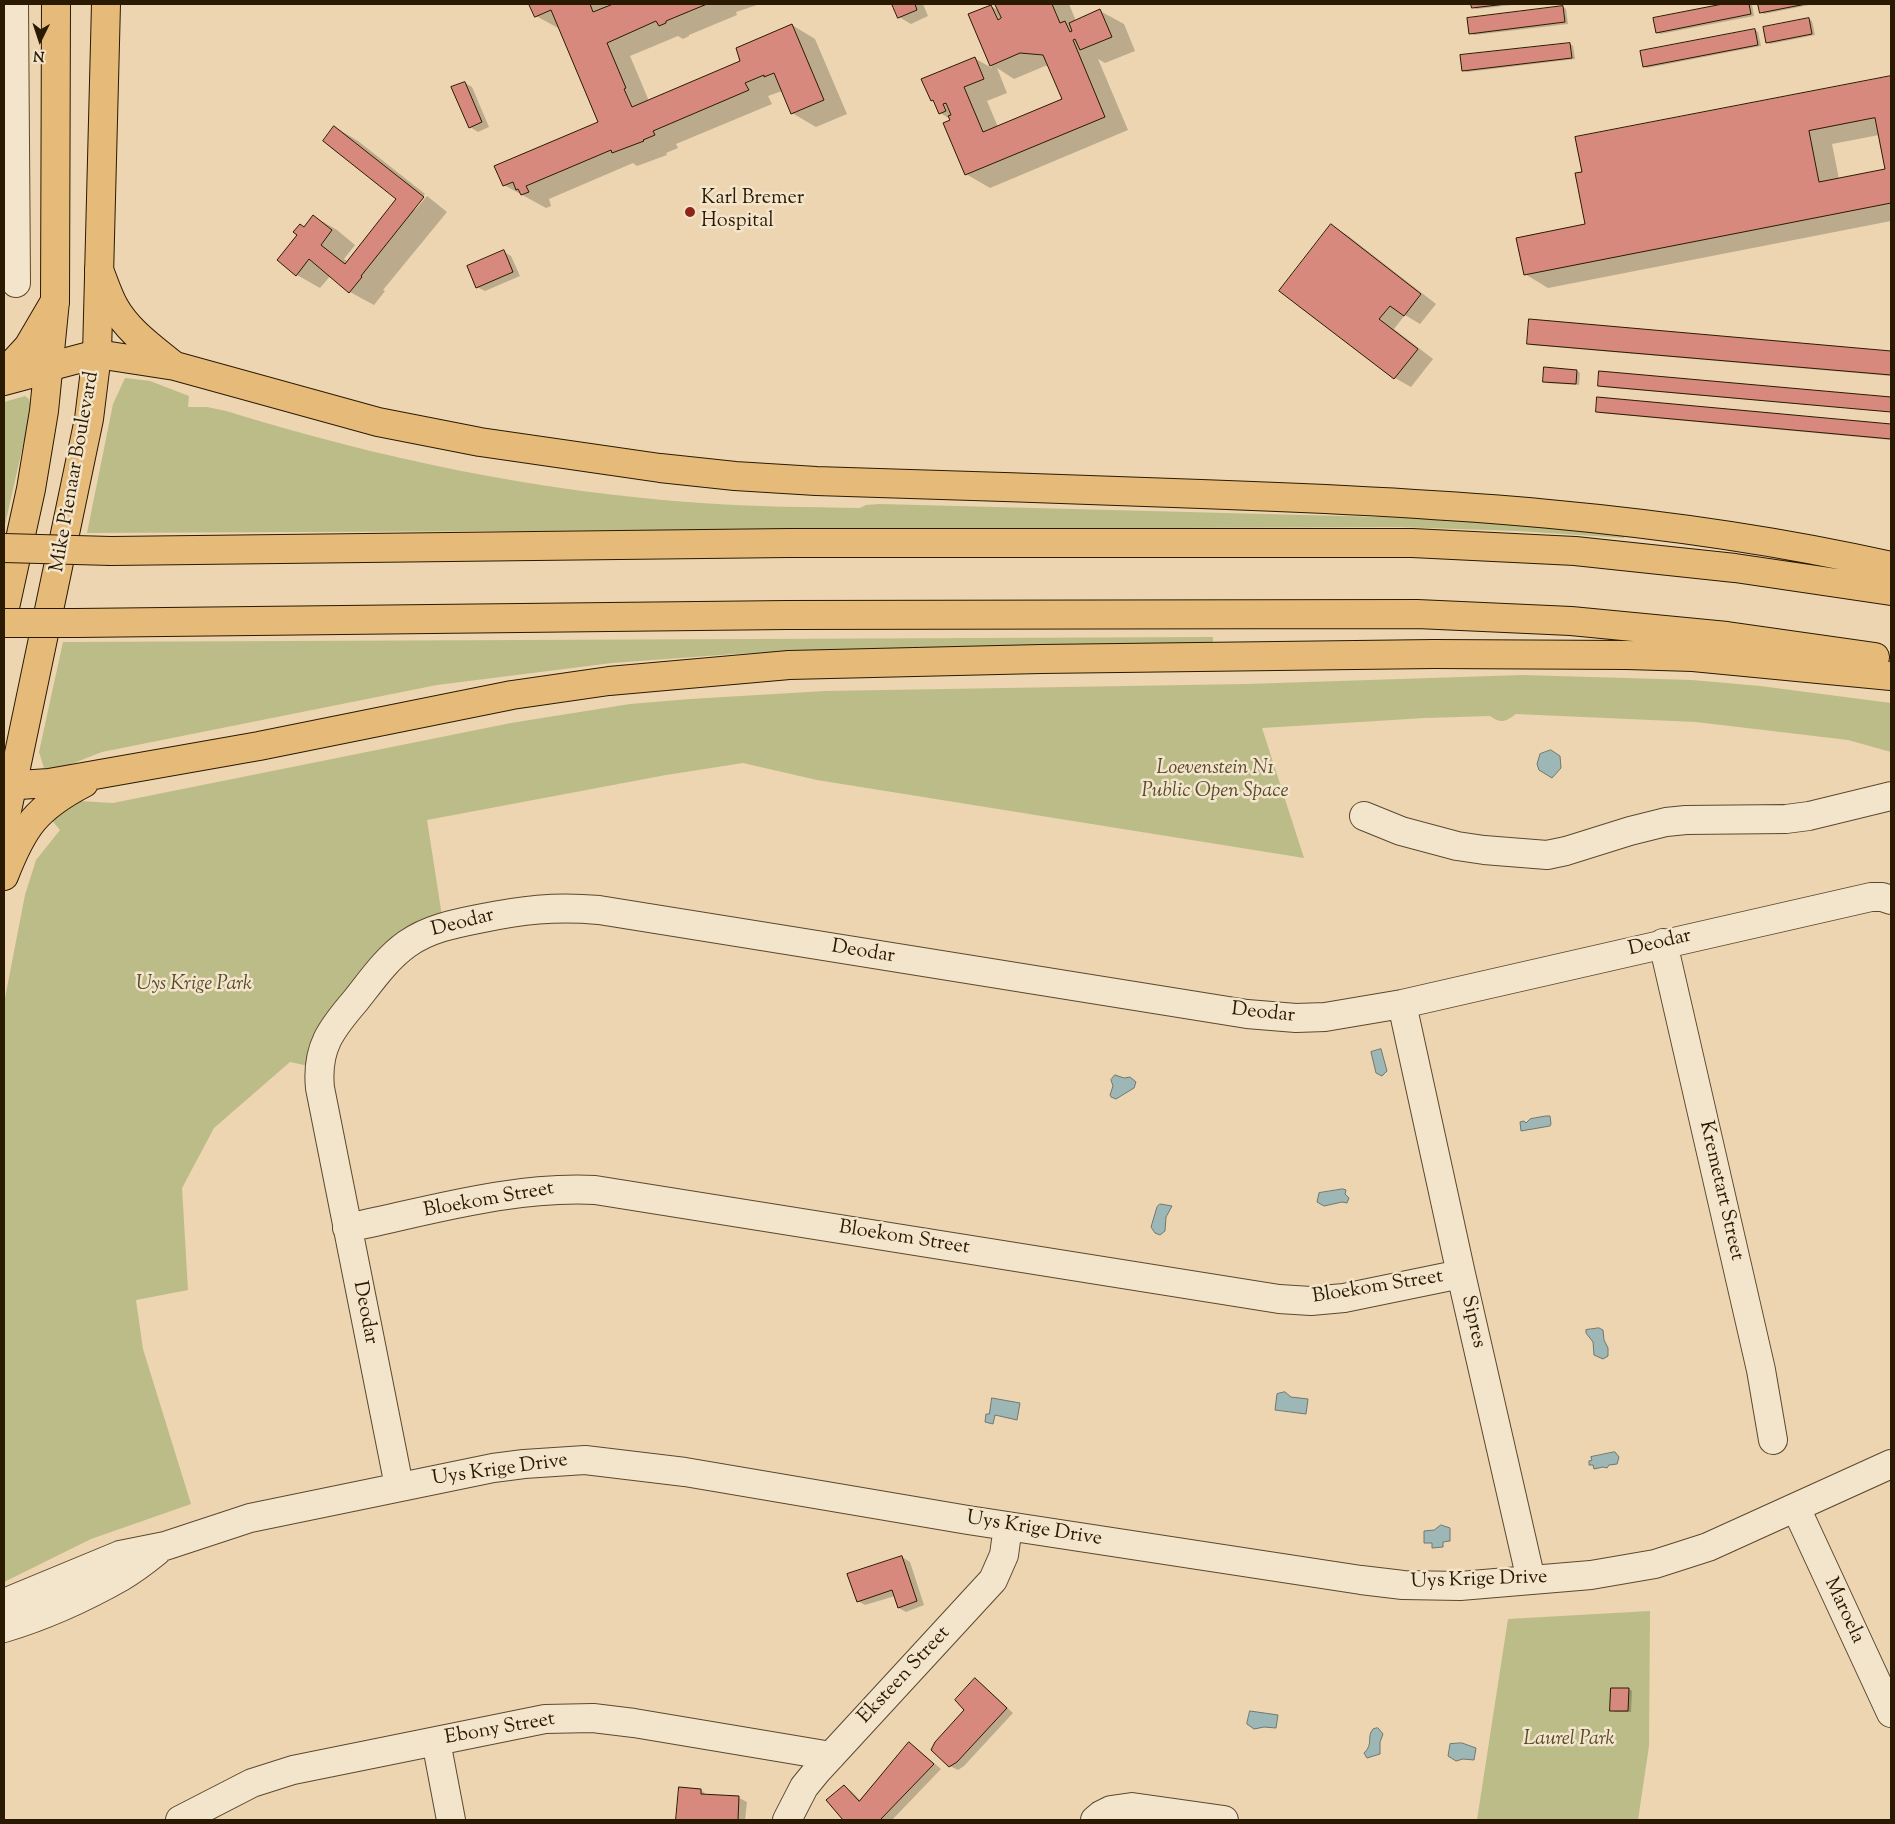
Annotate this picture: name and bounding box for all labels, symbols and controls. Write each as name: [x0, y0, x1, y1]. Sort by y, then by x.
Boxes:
north arrow: [15, 15, 65, 65]
text: N: [33, 45, 45, 65]
place label: Karl Bremer Hospital: [701, 188, 804, 235]
marker: Karl Bremer Hospital: [683, 205, 697, 219]
street label: Mike Pienaar Boulevard: [47, 370, 105, 574]
park label: Loevenstein N1 Public Open Space: [1141, 758, 1289, 805]
street label: Deodar: [429, 905, 497, 943]
street label: Deodar: [1626, 925, 1694, 963]
street label: Deodar: [830, 936, 896, 970]
park label: Uys Krige Park: [136, 974, 252, 998]
street label: Deodar: [1230, 999, 1296, 1029]
street label: Kremetart Street: [1692, 1119, 1748, 1263]
street label: Bloekom Street: [422, 1178, 556, 1224]
street label: Bloekom Street: [837, 1217, 971, 1261]
street label: Bloekom Street: [1311, 1266, 1445, 1310]
street label: Deodar: [346, 1279, 382, 1347]
street label: Sipres: [1454, 1293, 1490, 1351]
street label: Uys Krige Drive: [431, 1450, 569, 1492]
street label: Uys Krige Drive: [965, 1507, 1103, 1553]
street label: Uys Krige Drive: [1410, 1567, 1548, 1595]
street label: Maroela: [1817, 1574, 1869, 1648]
street label: Eksteen Street: [854, 1622, 956, 1730]
street label: Ebony Street: [443, 1709, 557, 1751]
park label: Laurel Park: [1523, 1729, 1615, 1753]

